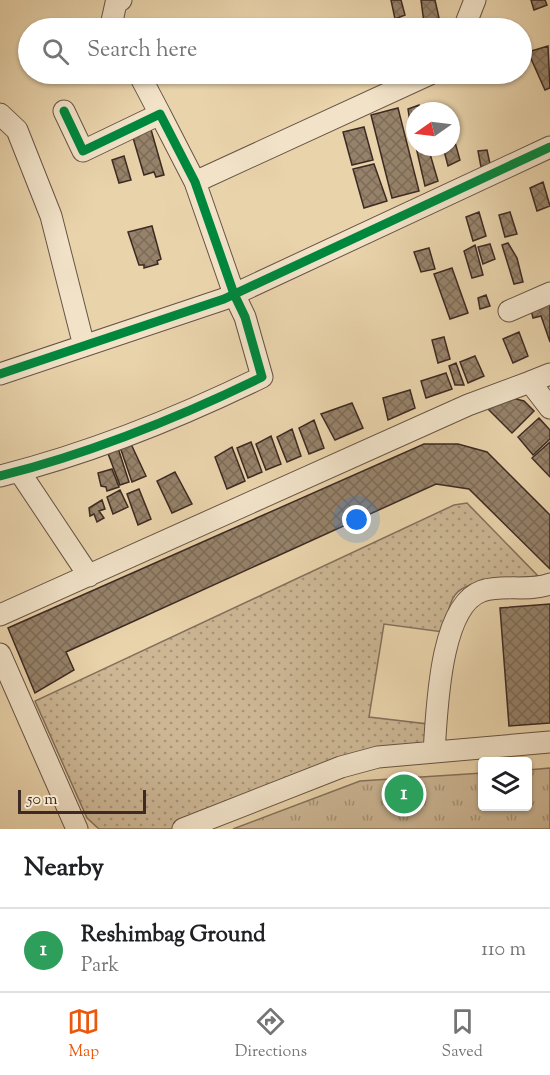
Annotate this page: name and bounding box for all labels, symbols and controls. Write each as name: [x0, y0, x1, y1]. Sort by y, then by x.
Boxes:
search box: [18, 18, 532, 84]
icon: search: [39, 35, 72, 68]
text: Search here: [87, 35, 197, 67]
north arrow: [406, 102, 460, 156]
your location: [342, 505, 371, 534]
map controls: [478, 757, 532, 811]
button: layers: [478, 757, 532, 811]
pin: 1: [384, 772, 424, 816]
scale bar: [18, 787, 146, 814]
text: 50 m: [27, 789, 58, 812]
text: Nearby: [24, 850, 104, 887]
text: Reshimbag Ground: [81, 920, 266, 952]
text: 1: [40, 936, 47, 965]
text: 110 m: [481, 936, 526, 965]
text: Park: [81, 952, 119, 981]
tab: Map: [67, 1005, 100, 1064]
tab: Directions: [235, 1005, 307, 1064]
tab: Saved: [442, 1005, 483, 1064]

